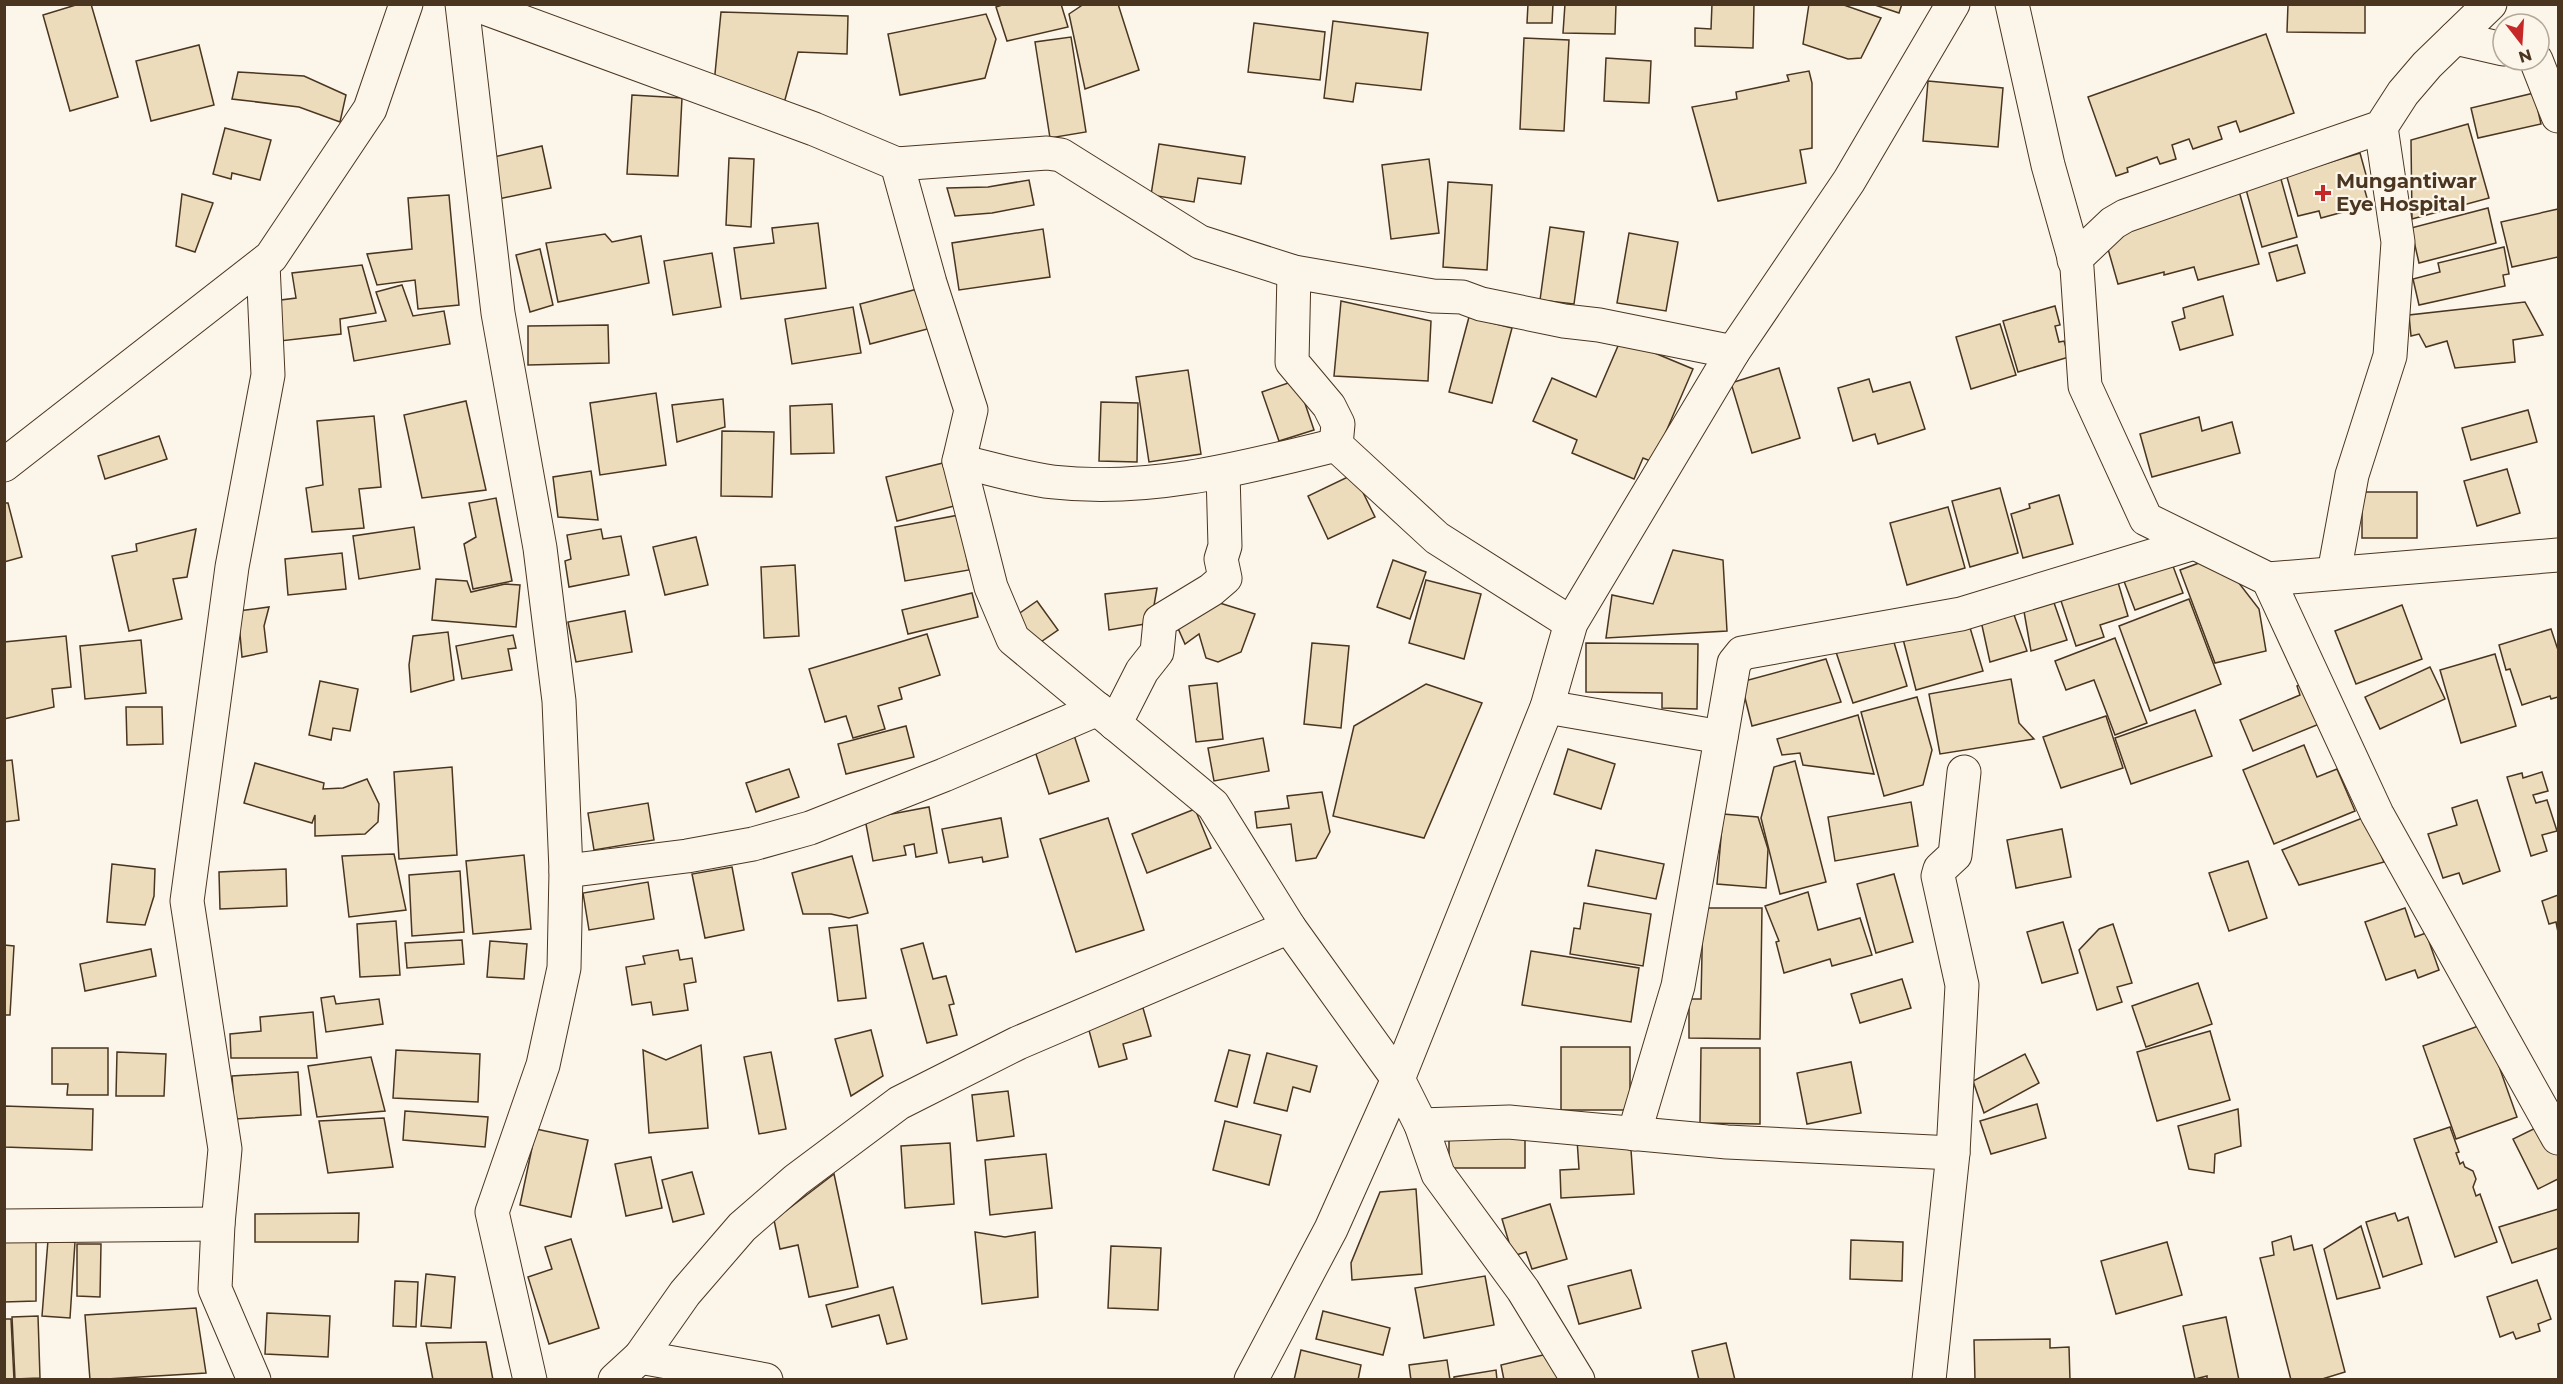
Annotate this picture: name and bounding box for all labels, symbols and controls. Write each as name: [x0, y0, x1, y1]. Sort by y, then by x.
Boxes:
north arrow: [2491, 12, 2551, 72]
text: N: [2516, 45, 2534, 67]
place label: Mungantiwar Eye Hospital: [2336, 169, 2477, 216]
marker: Mungantiwar Eye Hospital: [2314, 184, 2332, 202]

